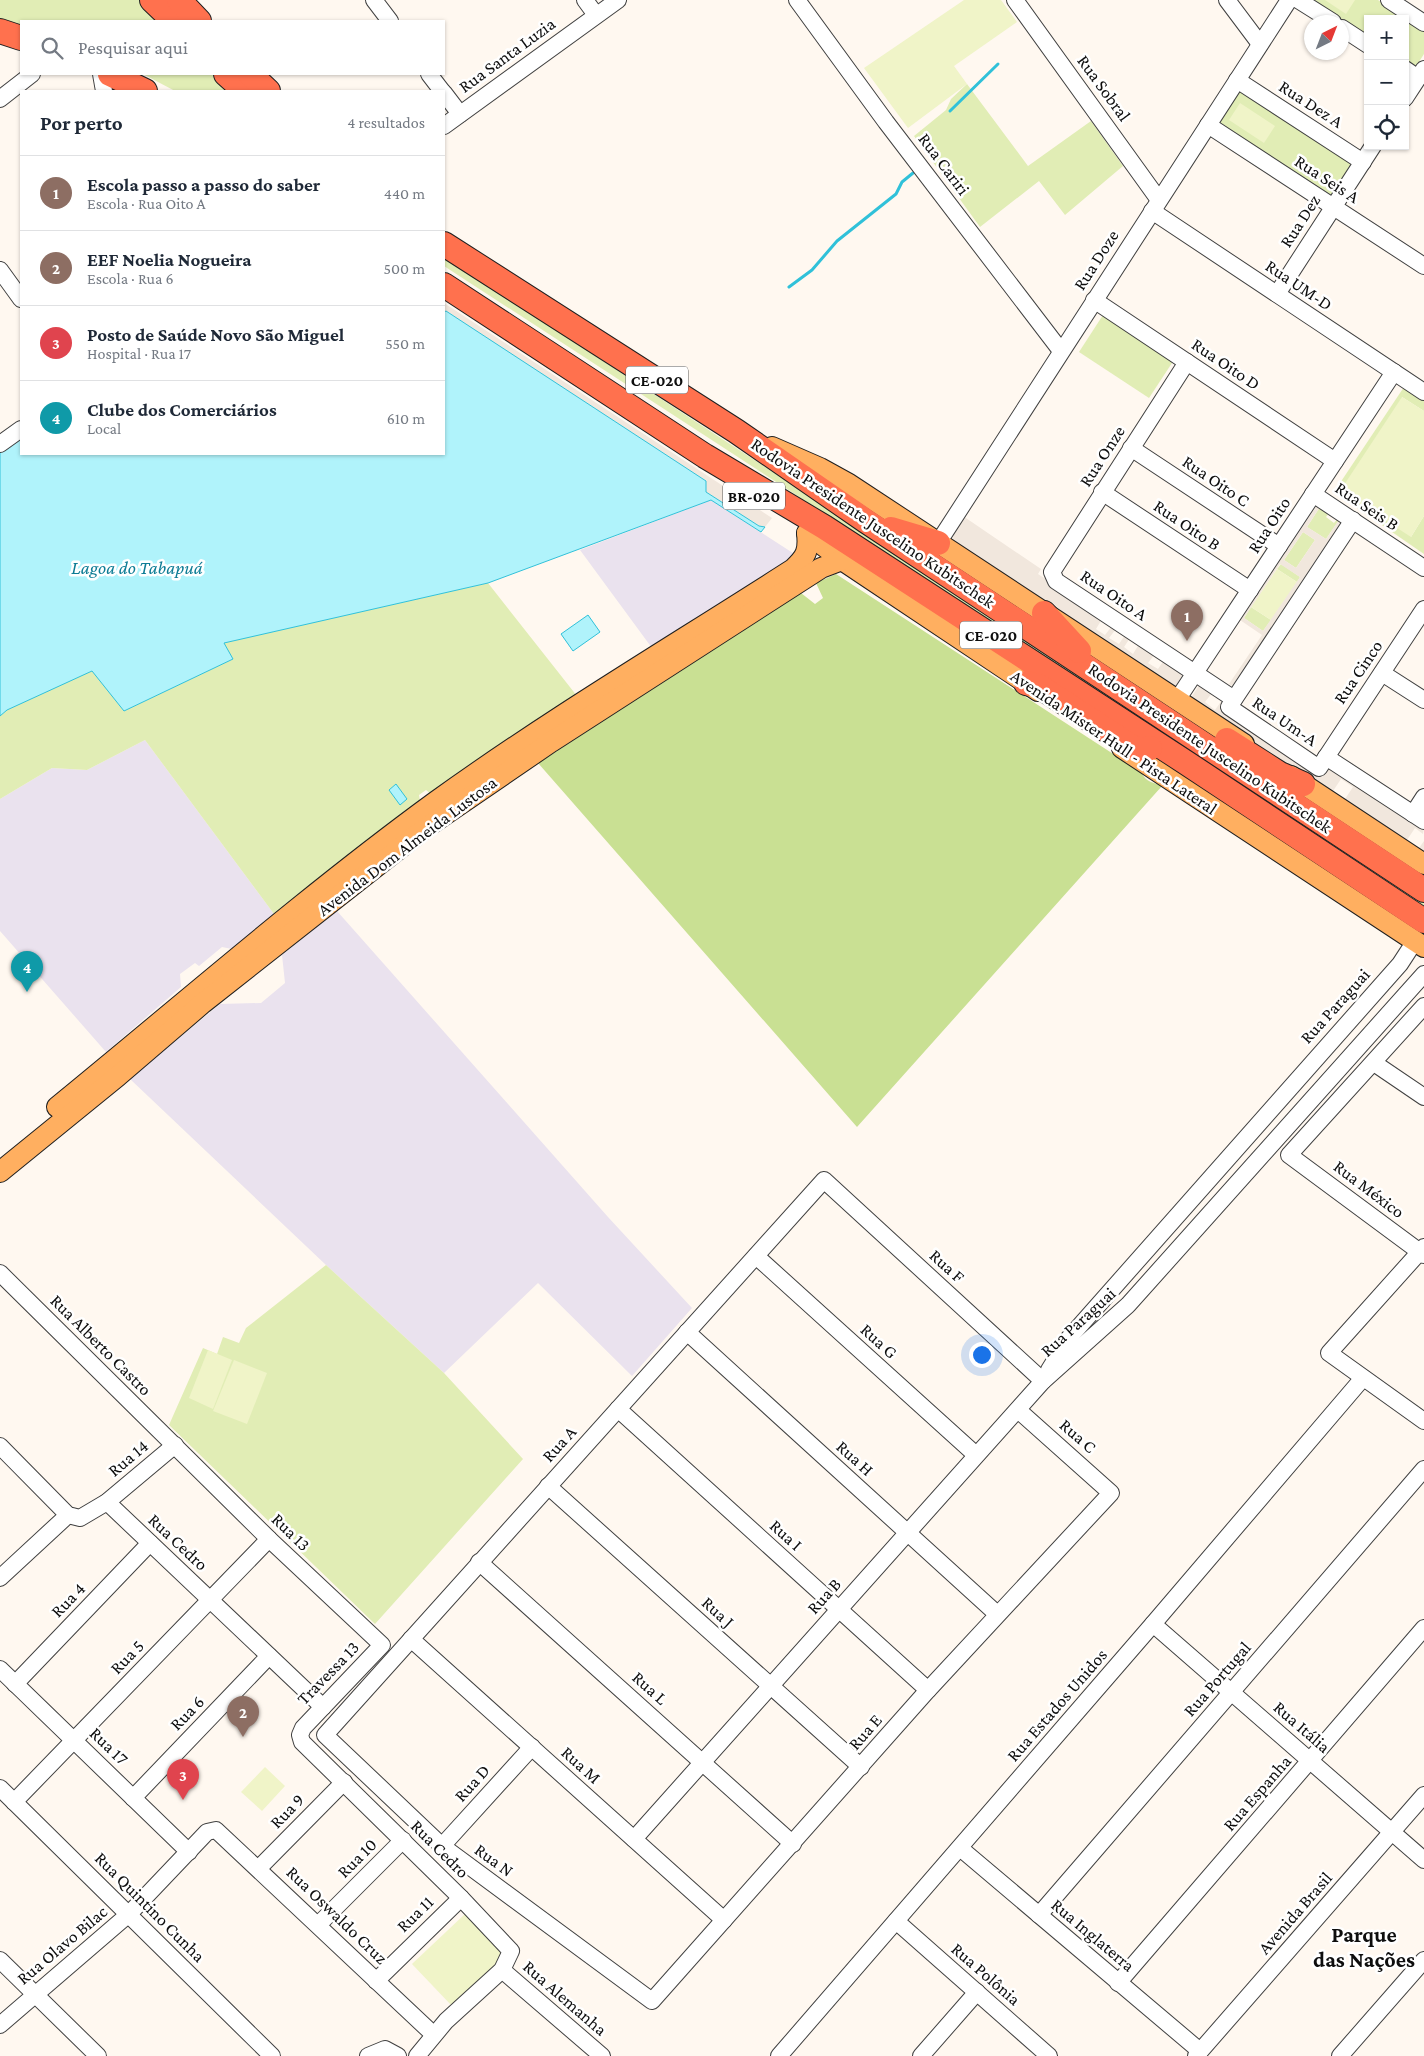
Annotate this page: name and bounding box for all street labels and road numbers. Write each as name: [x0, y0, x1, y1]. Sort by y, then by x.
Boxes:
street label: Rua Santa Luzia: [455, 13, 559, 97]
street label: Rua Sobral: [1073, 51, 1135, 125]
street label: Rua Dez A: [1275, 76, 1347, 132]
street label: Rua Cariri: [914, 129, 974, 199]
street label: Rua Seis A: [1291, 151, 1364, 208]
street label: Rua Dez: [1276, 191, 1325, 251]
street label: Rua Doze: [1069, 226, 1123, 294]
street label: Rua UM-D: [1262, 255, 1336, 315]
street label: Rua Oito D: [1188, 334, 1264, 394]
road number: CE-020: [626, 366, 688, 394]
street label: Rua Onze: [1075, 422, 1129, 490]
street label: Rodovia Presidente Juscelino Kubitschek: [747, 434, 999, 612]
street label: Rua Oito C: [1179, 451, 1254, 511]
street label: Rua Seis B: [1331, 477, 1403, 535]
road number: BR-020: [723, 482, 785, 510]
street label: Rua Oito: [1244, 493, 1294, 557]
street label: Rua Oito B: [1150, 496, 1224, 555]
street label: Rua Oito A: [1077, 565, 1152, 625]
road number: CE-020: [960, 622, 1022, 648]
street label: Rua Cinco: [1329, 636, 1387, 708]
street label: Rodovia Presidente Juscelino Kubitschek: [1084, 659, 1336, 837]
street label: Avenida Mister Hull - Pista Lateral: [1007, 665, 1221, 819]
street label: Rua Um-A: [1249, 692, 1322, 750]
street label: Avenida Dom Almeida Lustosa: [314, 772, 500, 920]
street label: Rua Paraguai: [1296, 964, 1374, 1048]
street label: Rua México: [1330, 1156, 1408, 1222]
street label: Rua F: [925, 1245, 969, 1287]
street label: Rua Paraguai: [1036, 1283, 1120, 1361]
street label: Rua Alberto Castro: [46, 1290, 156, 1400]
street label: Rua G: [857, 1319, 901, 1363]
street label: Rua C: [1056, 1415, 1101, 1457]
street label: Rua A: [538, 1421, 581, 1466]
street label: Rua 14: [104, 1435, 152, 1481]
street label: Rua H: [832, 1436, 878, 1480]
street label: Rua Cedro: [144, 1509, 212, 1575]
street label: Rua 13: [268, 1509, 314, 1555]
street label: Rua I: [766, 1515, 806, 1555]
street label: Rua B: [803, 1574, 845, 1618]
street label: Rua 4: [47, 1579, 89, 1621]
street label: Rua J: [698, 1592, 738, 1632]
street label: Rua 5: [106, 1636, 148, 1678]
street label: Travessa 13: [293, 1637, 363, 1709]
street label: Rua Portugal: [1179, 1637, 1255, 1720]
street label: Rua Estados Unidos: [1003, 1645, 1111, 1765]
street label: Rua L: [628, 1667, 672, 1709]
street label: Rua 6: [166, 1692, 208, 1734]
street label: Rua Itália: [1270, 1697, 1334, 1757]
street label: Rua E: [844, 1710, 886, 1754]
street label: Rua 17: [86, 1723, 132, 1769]
street label: Rua M: [557, 1742, 605, 1788]
street label: Rua Espanha: [1219, 1751, 1295, 1835]
street label: Rua D: [450, 1760, 494, 1806]
street label: Rua 9: [266, 1790, 308, 1832]
street label: Rua Cedro: [407, 1816, 473, 1882]
street label: Rua 10: [333, 1834, 381, 1882]
street label: Rua N: [471, 1839, 517, 1881]
street label: Rua Quintino Cunha: [91, 1848, 209, 1966]
street label: Rua Oswaldo Cruz: [283, 1862, 392, 1968]
street label: Avenida Brasil: [1254, 1868, 1336, 1958]
street label: Rua 11: [393, 1892, 437, 1936]
street label: Rua Inglaterra: [1047, 1894, 1139, 1976]
street label: Rua Olavo Bilac: [13, 1901, 112, 1989]
street label: Rua Polônia: [947, 1939, 1025, 2009]
street label: Rua Alemanha: [519, 1956, 611, 2040]

